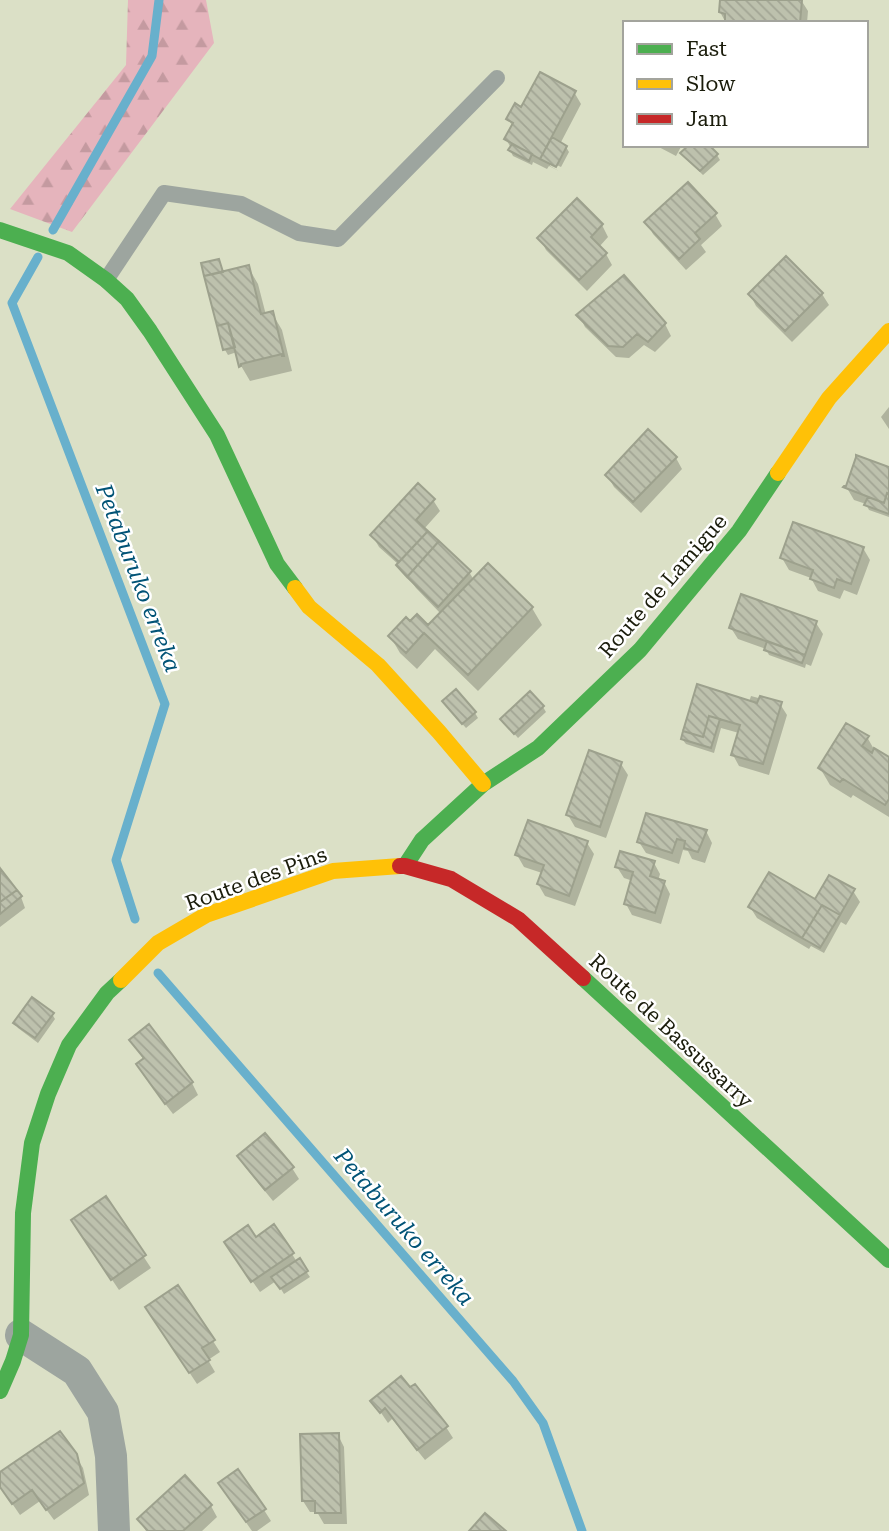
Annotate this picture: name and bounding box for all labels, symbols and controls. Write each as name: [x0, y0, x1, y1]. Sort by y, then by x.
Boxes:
legend: [623, 21, 868, 147]
text: Fast: [686, 37, 727, 61]
text: Slow: [686, 72, 736, 96]
text: Jam: [686, 107, 728, 131]
water label: Petaburuko erreka: [89, 479, 186, 676]
street label: Route de Lamigue: [594, 509, 732, 663]
street label: Route des Pins: [182, 842, 330, 916]
street label: Route de Bassussarry: [584, 949, 758, 1113]
water label: Petaburuko erreka: [328, 1142, 480, 1311]

